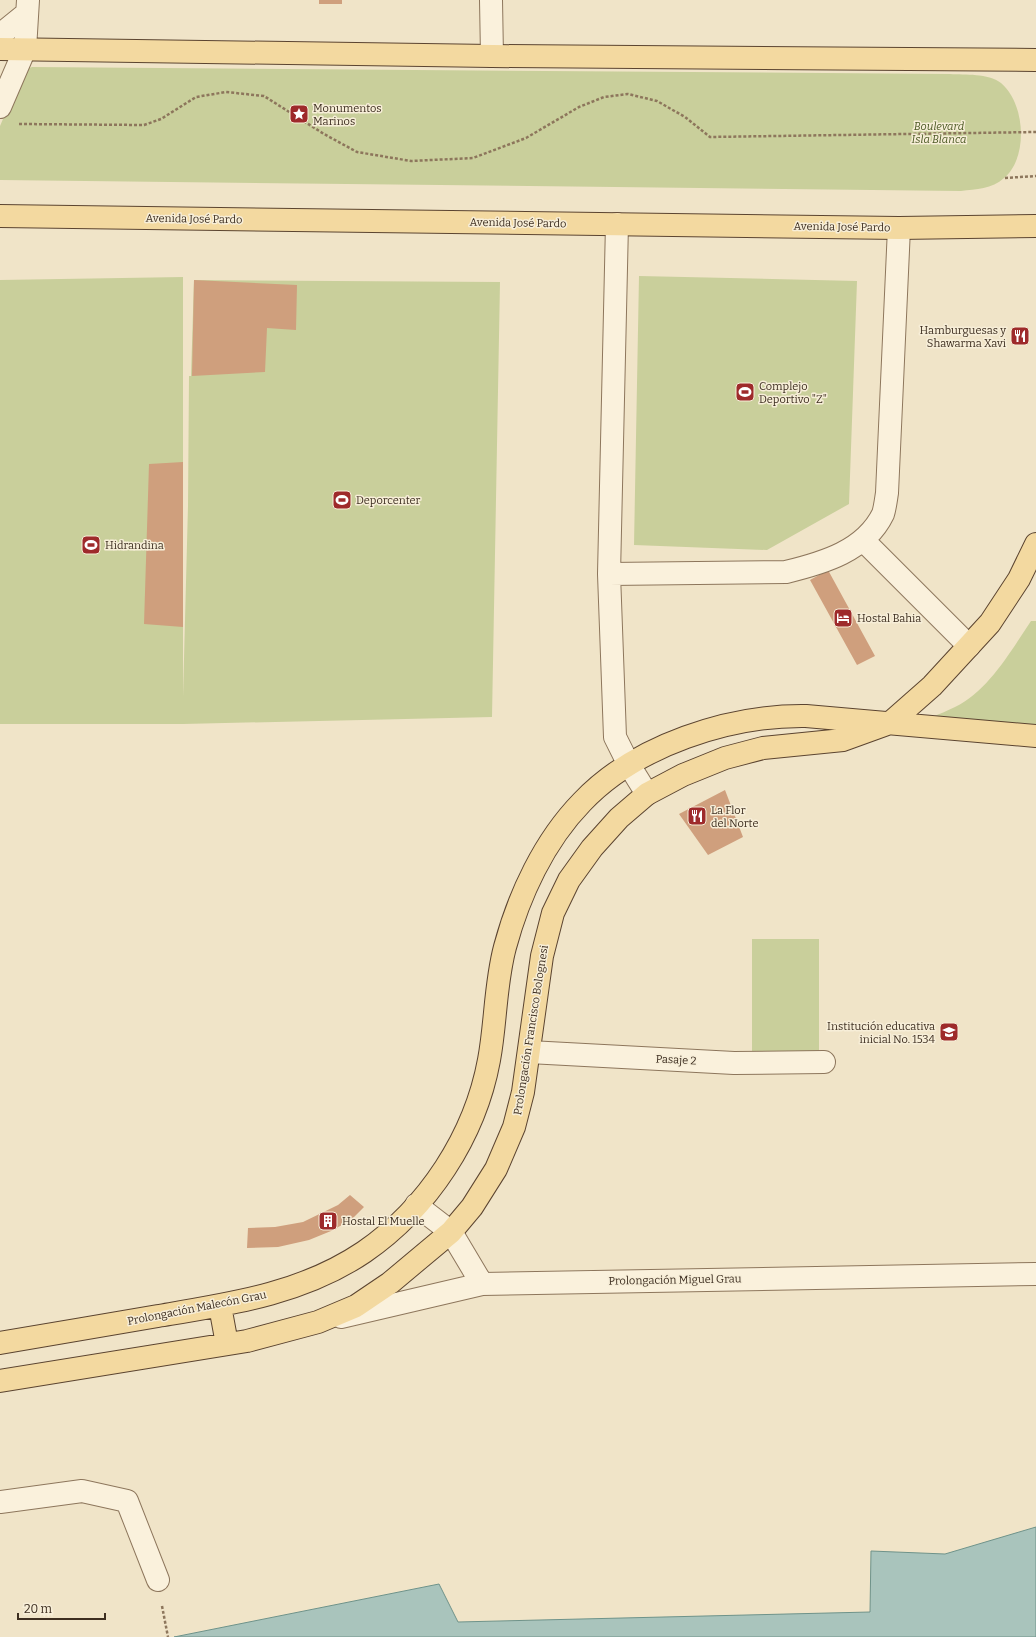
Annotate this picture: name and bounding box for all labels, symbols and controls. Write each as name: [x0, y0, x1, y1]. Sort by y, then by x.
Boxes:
place label: Monumentos Marinos: [313, 102, 382, 128]
place icon: Monumentos Marinos: [288, 103, 310, 125]
park label: Boulevard Isla Blanca: [912, 120, 966, 146]
street label: Avenida José Pardo: [146, 212, 242, 226]
street label: Avenida José Pardo: [470, 216, 566, 230]
street label: Avenida José Pardo: [794, 220, 890, 234]
place label: Hamburguesas y Shawarma Xavi: [920, 324, 1007, 350]
restaurant icon: Hamburguesas y Shawarma Xavi: [1009, 325, 1031, 347]
place label: Complejo Deportivo "Z": [759, 380, 827, 406]
sports icon: Complejo Deportivo "Z": [734, 381, 756, 403]
sports icon: Deporcenter: [331, 489, 353, 511]
place label: Deporcenter: [356, 494, 421, 507]
sports icon: Hidrandina: [80, 534, 102, 556]
place label: Hidrandina: [105, 539, 164, 552]
hotel icon: Hostal Bahia: [832, 607, 854, 629]
place label: Hostal Bahia: [857, 612, 921, 625]
place label: La Flor del Norte: [711, 804, 758, 830]
restaurant icon: La Flor del Norte: [686, 805, 708, 827]
street label: Prolongación Francisco Bolognesi: [511, 943, 551, 1116]
place label: Institución educativa inicial No. 1534: [827, 1020, 936, 1046]
school or university icon: Institución educativa inicial No. 1534: [938, 1021, 960, 1043]
street label: Pasaje 2: [655, 1052, 697, 1068]
building icon: Hostal El Muelle: [317, 1210, 339, 1232]
place label: Hostal El Muelle: [342, 1215, 425, 1228]
street label: Prolongación Miguel Grau: [608, 1272, 742, 1288]
street label: Prolongación Malecón Grau: [126, 1288, 268, 1328]
scale bar: [18, 1595, 105, 1621]
text: 20 m: [24, 1602, 53, 1616]

